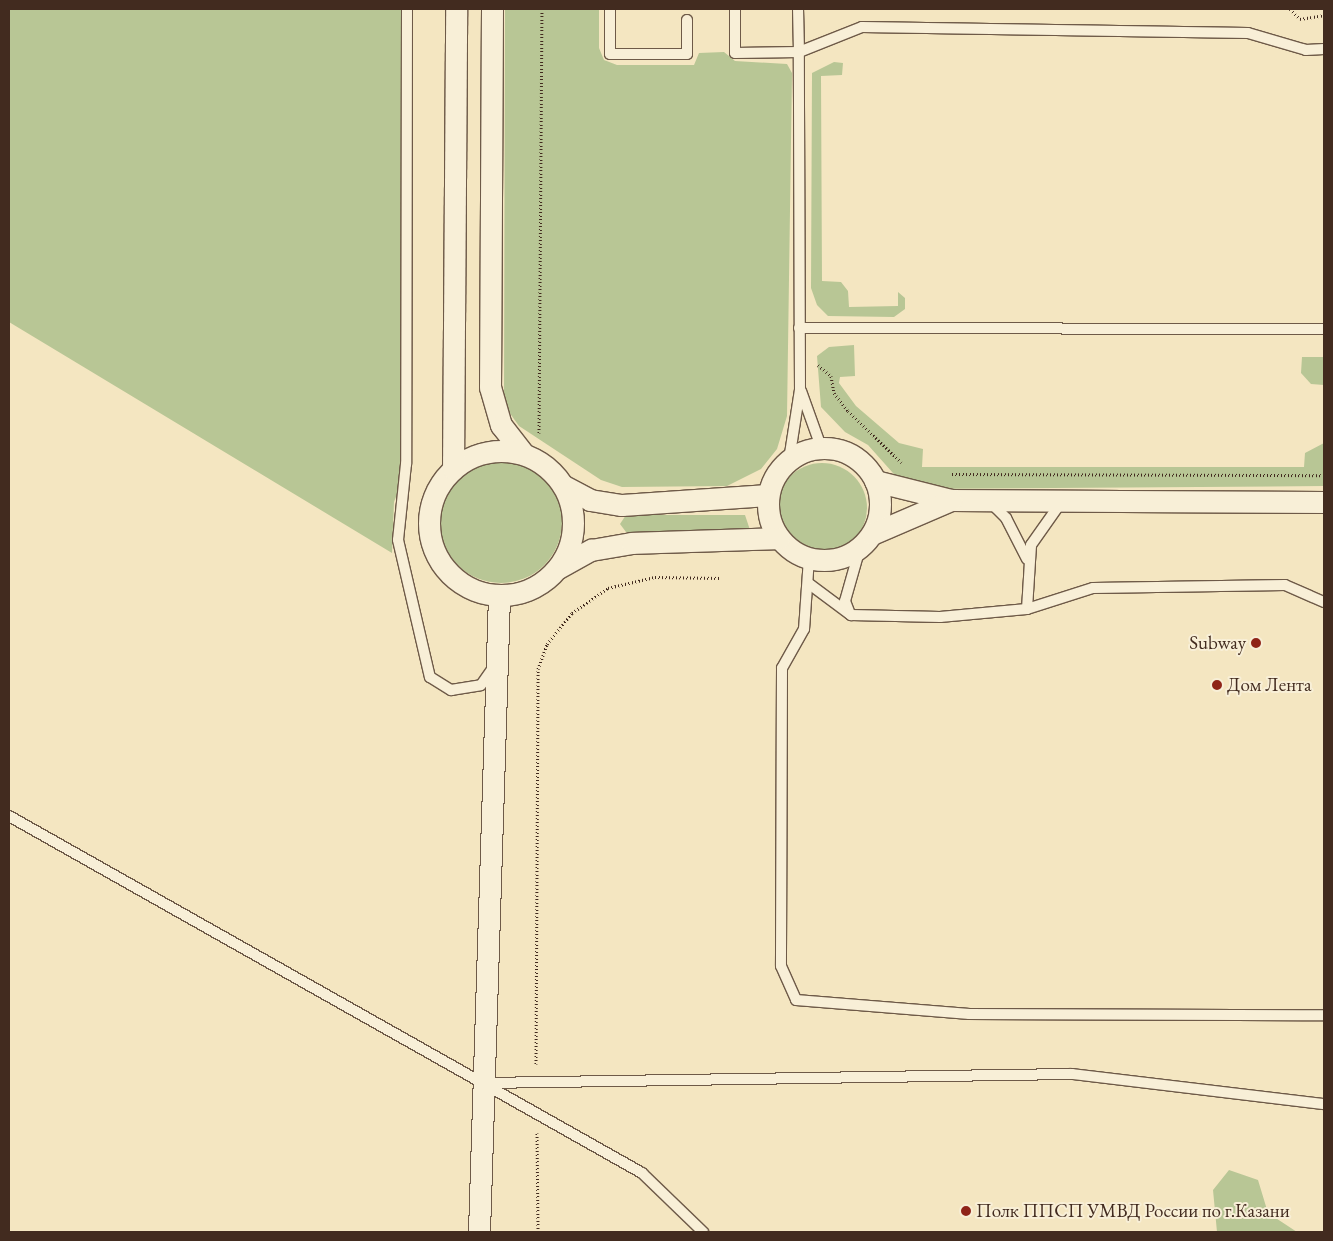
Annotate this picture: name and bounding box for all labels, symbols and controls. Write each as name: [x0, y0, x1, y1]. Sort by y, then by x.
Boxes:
place label: Subway: [1189, 632, 1246, 654]
marker: Subway: [1250, 637, 1262, 649]
place label: Дом Лента: [1227, 674, 1311, 696]
marker: Дом Лента: [1211, 679, 1223, 691]
place label: Полк ППСП УМВД России по г.Казани: [976, 1200, 1290, 1222]
marker: Полк ППСП УМВД России по г.Казани: [960, 1205, 972, 1217]

